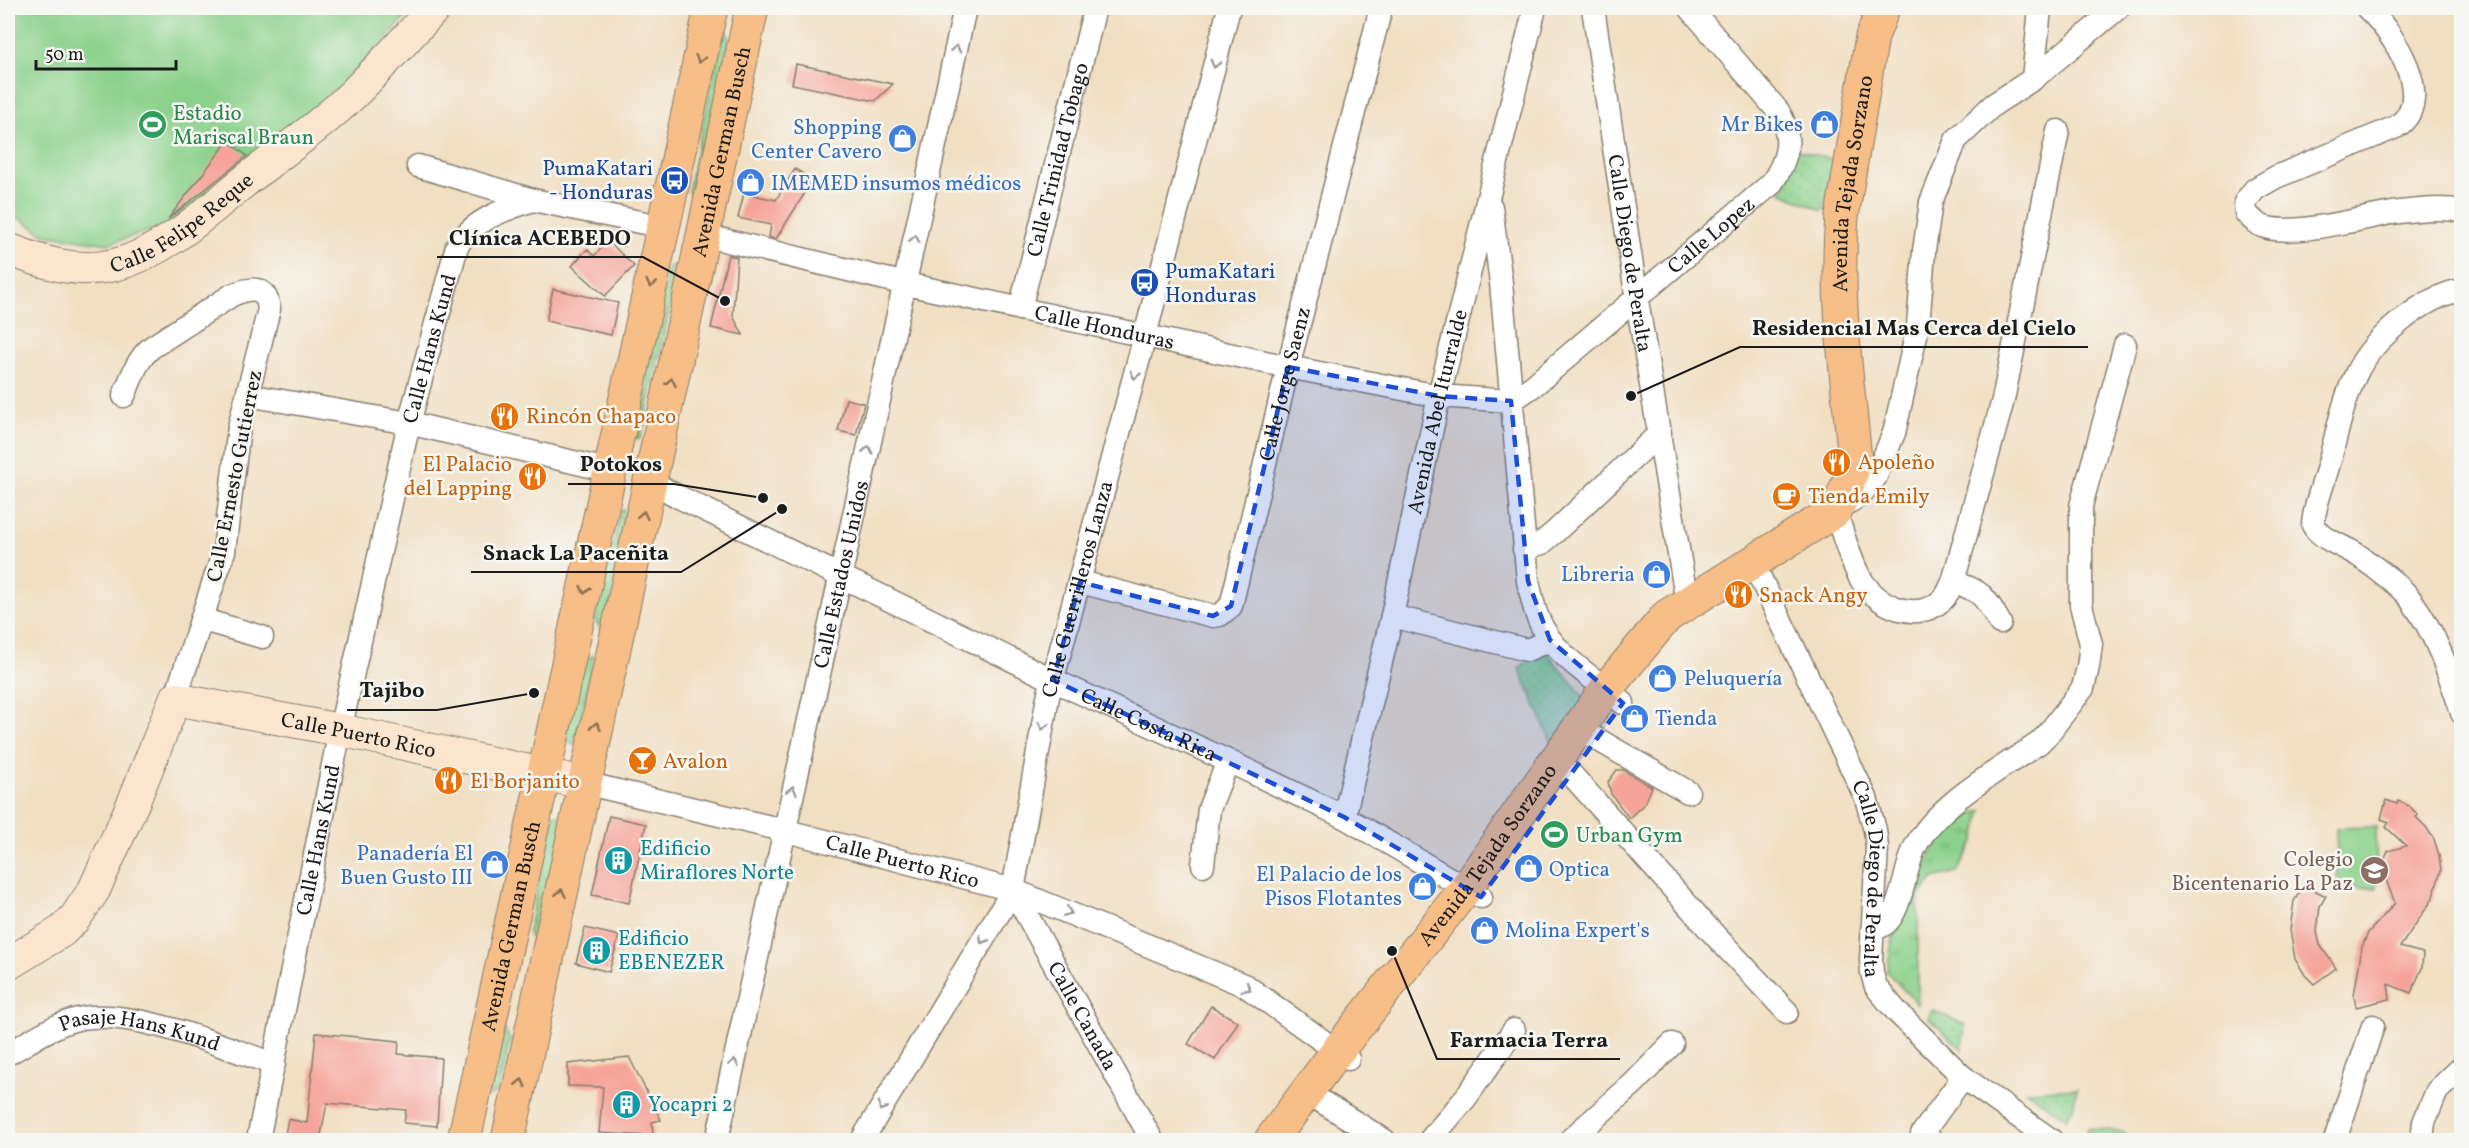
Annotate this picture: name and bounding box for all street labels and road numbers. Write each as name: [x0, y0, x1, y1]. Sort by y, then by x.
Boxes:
street label: Avenida German Busch: [686, 44, 759, 260]
street label: Calle Trinidad Tobago: [1021, 60, 1097, 260]
street label: Avenida Tejada Sorzano: [1827, 73, 1881, 293]
street label: Calle Diego de Peralta: [1599, 152, 1658, 355]
street label: Calle Felipe Reque: [107, 167, 260, 281]
street label: Calle Lopez: [1662, 191, 1762, 282]
street label: Calle Hans Kund: [397, 271, 465, 427]
street label: Calle Honduras: [1032, 299, 1177, 358]
street label: Calle Jorge Saenz: [1253, 304, 1319, 464]
street label: Avenida Abel Iturralde: [1401, 306, 1476, 517]
street label: Calle Ernesto Gutierrez: [201, 368, 270, 585]
street label: Calle Estados Unidos: [807, 478, 877, 671]
street label: Calle Guerrilleros Lanza: [1035, 478, 1121, 701]
street label: Calle Costa Rica: [1075, 682, 1221, 770]
street label: Calle Puerto Rico: [278, 706, 438, 766]
street label: Avenida Tejada Sorzano: [1412, 759, 1565, 953]
street label: Calle Hans Kund: [290, 762, 349, 918]
street label: Calle Diego de Peralta: [1843, 776, 1890, 979]
street label: Avenida German Busch: [475, 818, 549, 1035]
street label: Calle Puerto Rico: [822, 829, 982, 897]
street label: Calle Canada: [1040, 957, 1124, 1076]
street label: Pasaje Hans Kund: [55, 1004, 224, 1060]

